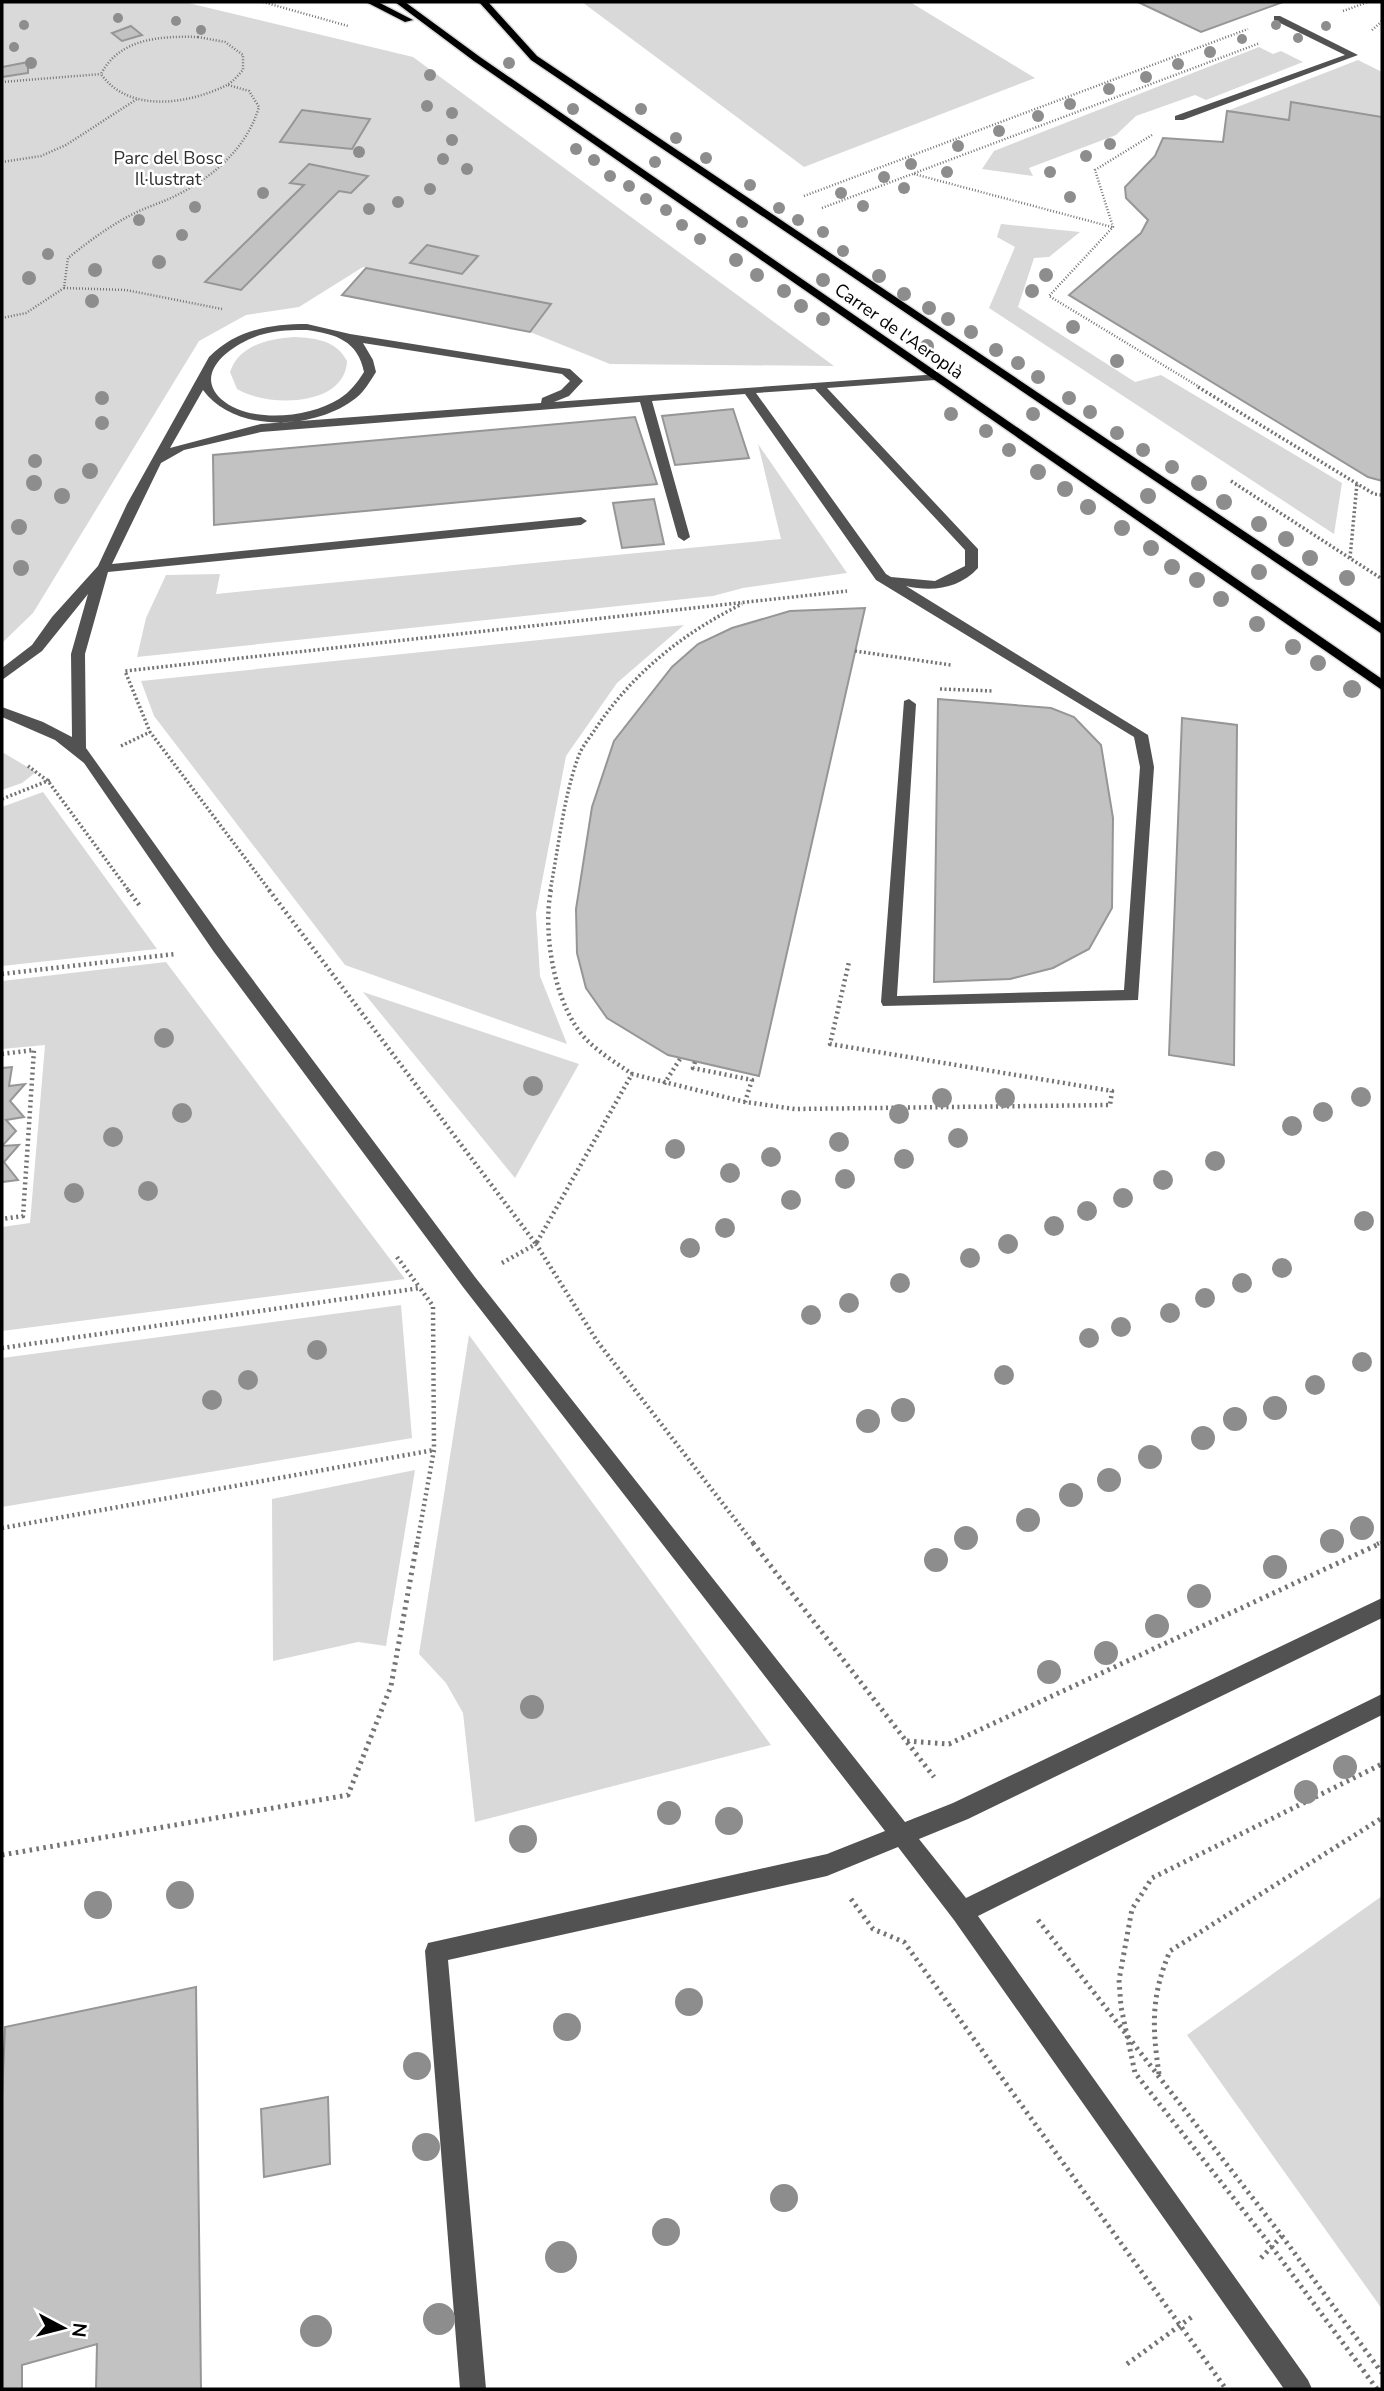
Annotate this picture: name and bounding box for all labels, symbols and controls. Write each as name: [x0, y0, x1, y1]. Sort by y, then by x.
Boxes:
park label: Parc del Bosc Il·lustrat: [114, 146, 222, 191]
street label: Carrer de l'Aeroplà: [830, 277, 968, 385]
north arrow: [28, 2293, 98, 2363]
text: N: [65, 2321, 93, 2339]

